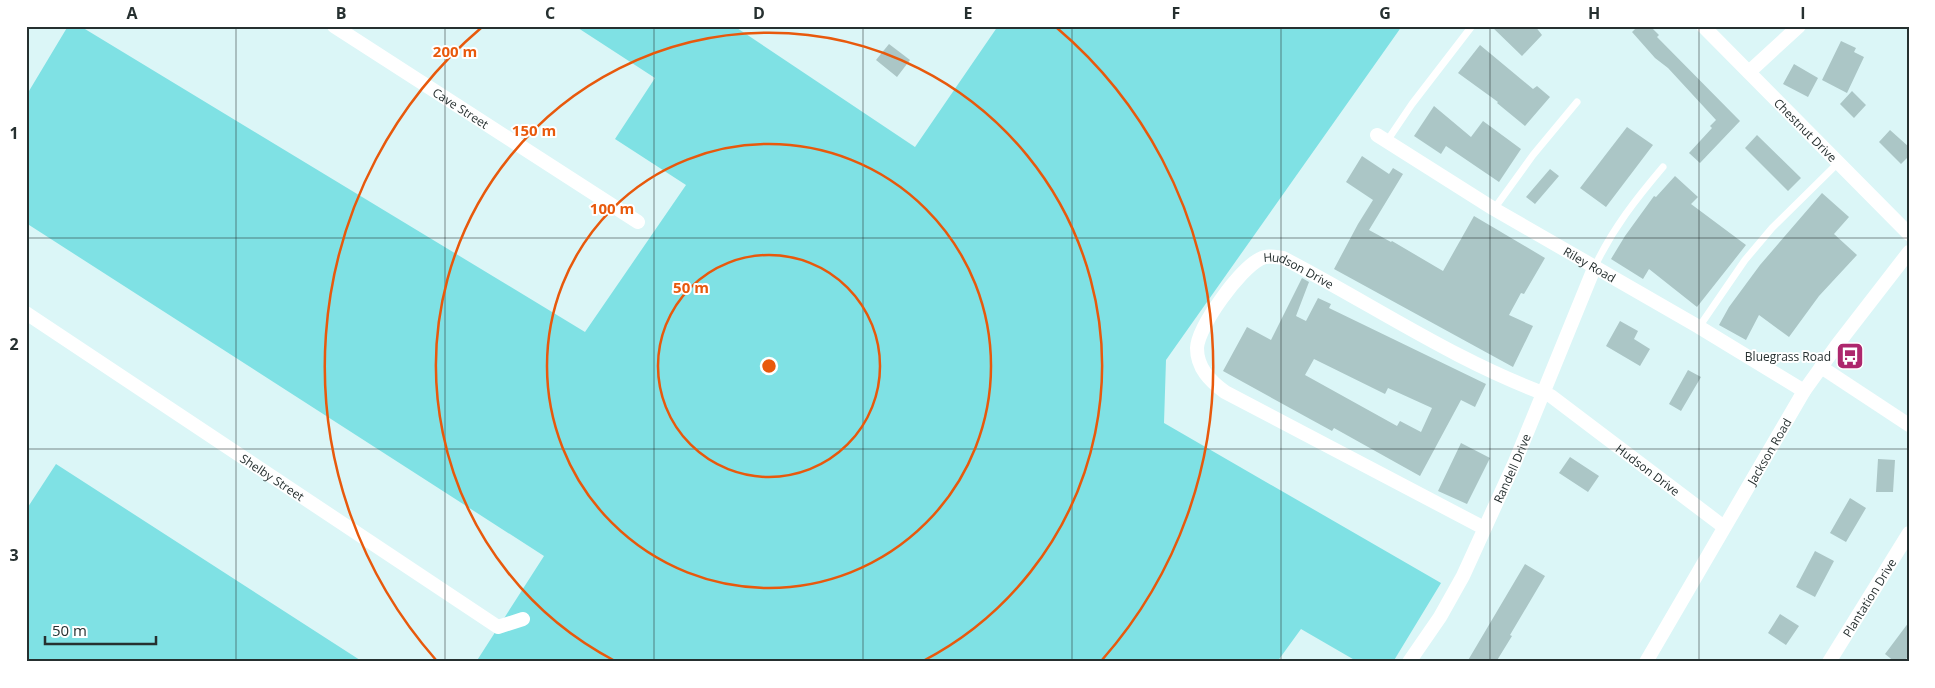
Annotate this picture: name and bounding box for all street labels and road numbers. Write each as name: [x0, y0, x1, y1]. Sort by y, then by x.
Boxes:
street label: Cave Street: [430, 83, 492, 132]
street label: Chestnut Drive: [1770, 94, 1841, 165]
street label: Riley Road: [1560, 242, 1619, 286]
street label: Hudson Drive: [1263, 248, 1337, 293]
street label: Jackson Road: [1742, 415, 1795, 488]
street label: Randell Drive: [1489, 431, 1534, 506]
street label: Hudson Drive: [1612, 440, 1684, 499]
street label: Shelby Street: [237, 449, 308, 504]
street label: Plantation Drive: [1838, 555, 1900, 640]

